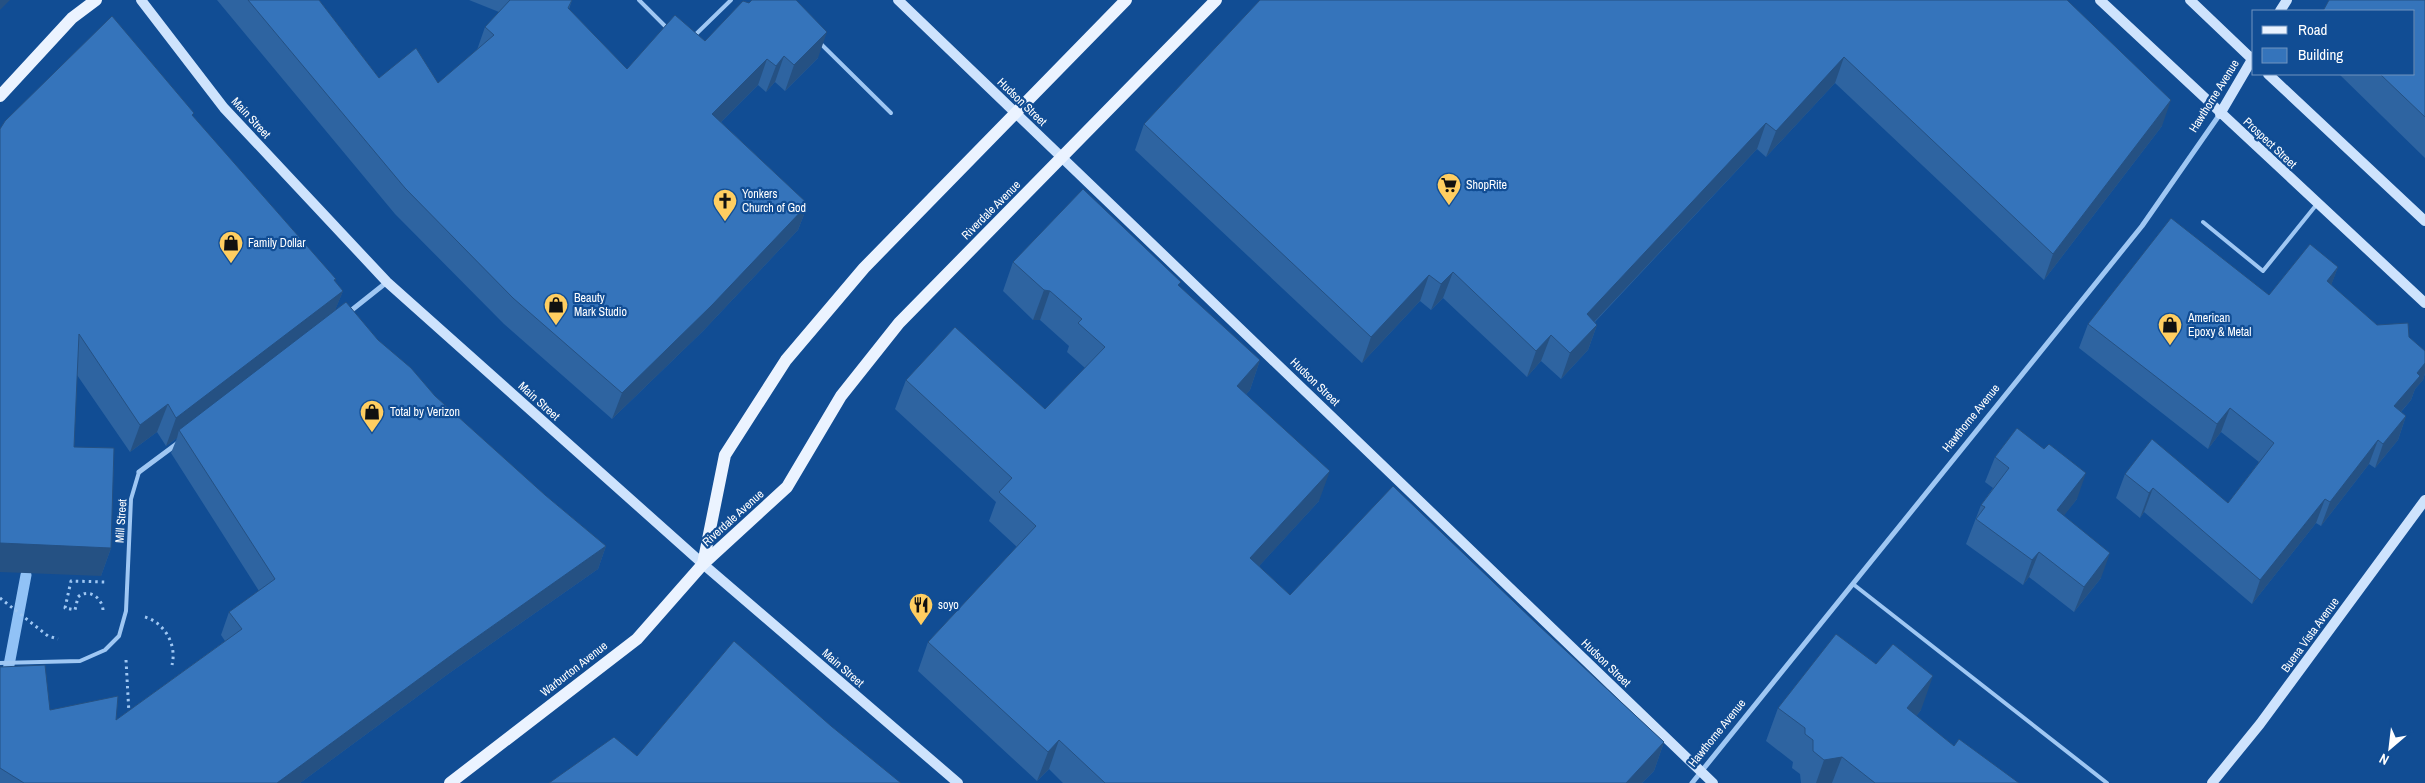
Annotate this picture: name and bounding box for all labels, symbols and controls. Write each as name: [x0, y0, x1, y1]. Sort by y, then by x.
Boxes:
legend: [2252, 10, 2415, 75]
text: Road: [2298, 19, 2327, 40]
text: Building: [2298, 44, 2343, 65]
street label: Hawthorne Avenue: [2185, 57, 2243, 135]
street label: Hudson Street: [994, 74, 1050, 130]
street label: Main Street: [228, 94, 274, 142]
street label: Prospect Street: [2240, 114, 2300, 172]
supermarket icon: ShopRite: [1436, 172, 1462, 206]
street label: Riverdale Avenue: [958, 177, 1024, 243]
place label: ShopRite: [1466, 177, 1507, 193]
place label: Yonkers Church of God: [742, 186, 806, 216]
church icon: Yonkers Church of God: [712, 188, 738, 222]
shop icon: Family Dollar: [218, 230, 244, 264]
place label: Family Dollar: [248, 235, 306, 251]
place label: Beauty Mark Studio: [574, 290, 627, 320]
shop icon: Beauty Mark Studio: [543, 292, 569, 326]
place label: American Epoxy & Metal: [2187, 310, 2251, 340]
shop icon: American Epoxy & Metal: [2157, 312, 2183, 346]
street label: Hudson Street: [1287, 354, 1343, 410]
street label: Main Street: [515, 378, 563, 424]
street label: Hawthorne Avenue: [1939, 381, 2003, 455]
shop icon: Total by Verizon: [359, 399, 385, 433]
place label: Total by Verizon: [390, 404, 460, 420]
street label: Riverdale Avenue: [699, 486, 767, 550]
street label: Mill Street: [111, 498, 131, 544]
restaurant icon: soyo: [908, 592, 934, 626]
street label: Buena Vista Avenue: [2277, 594, 2343, 676]
place label: soyo: [938, 597, 959, 613]
street label: Hudson Street: [1578, 635, 1634, 691]
street label: Warburton Avenue: [537, 638, 611, 700]
street label: Main Street: [819, 645, 868, 691]
street label: Hawthorne Avenue: [1685, 696, 1749, 770]
north arrow: [2365, 723, 2415, 773]
text: N: [2376, 750, 2392, 769]

